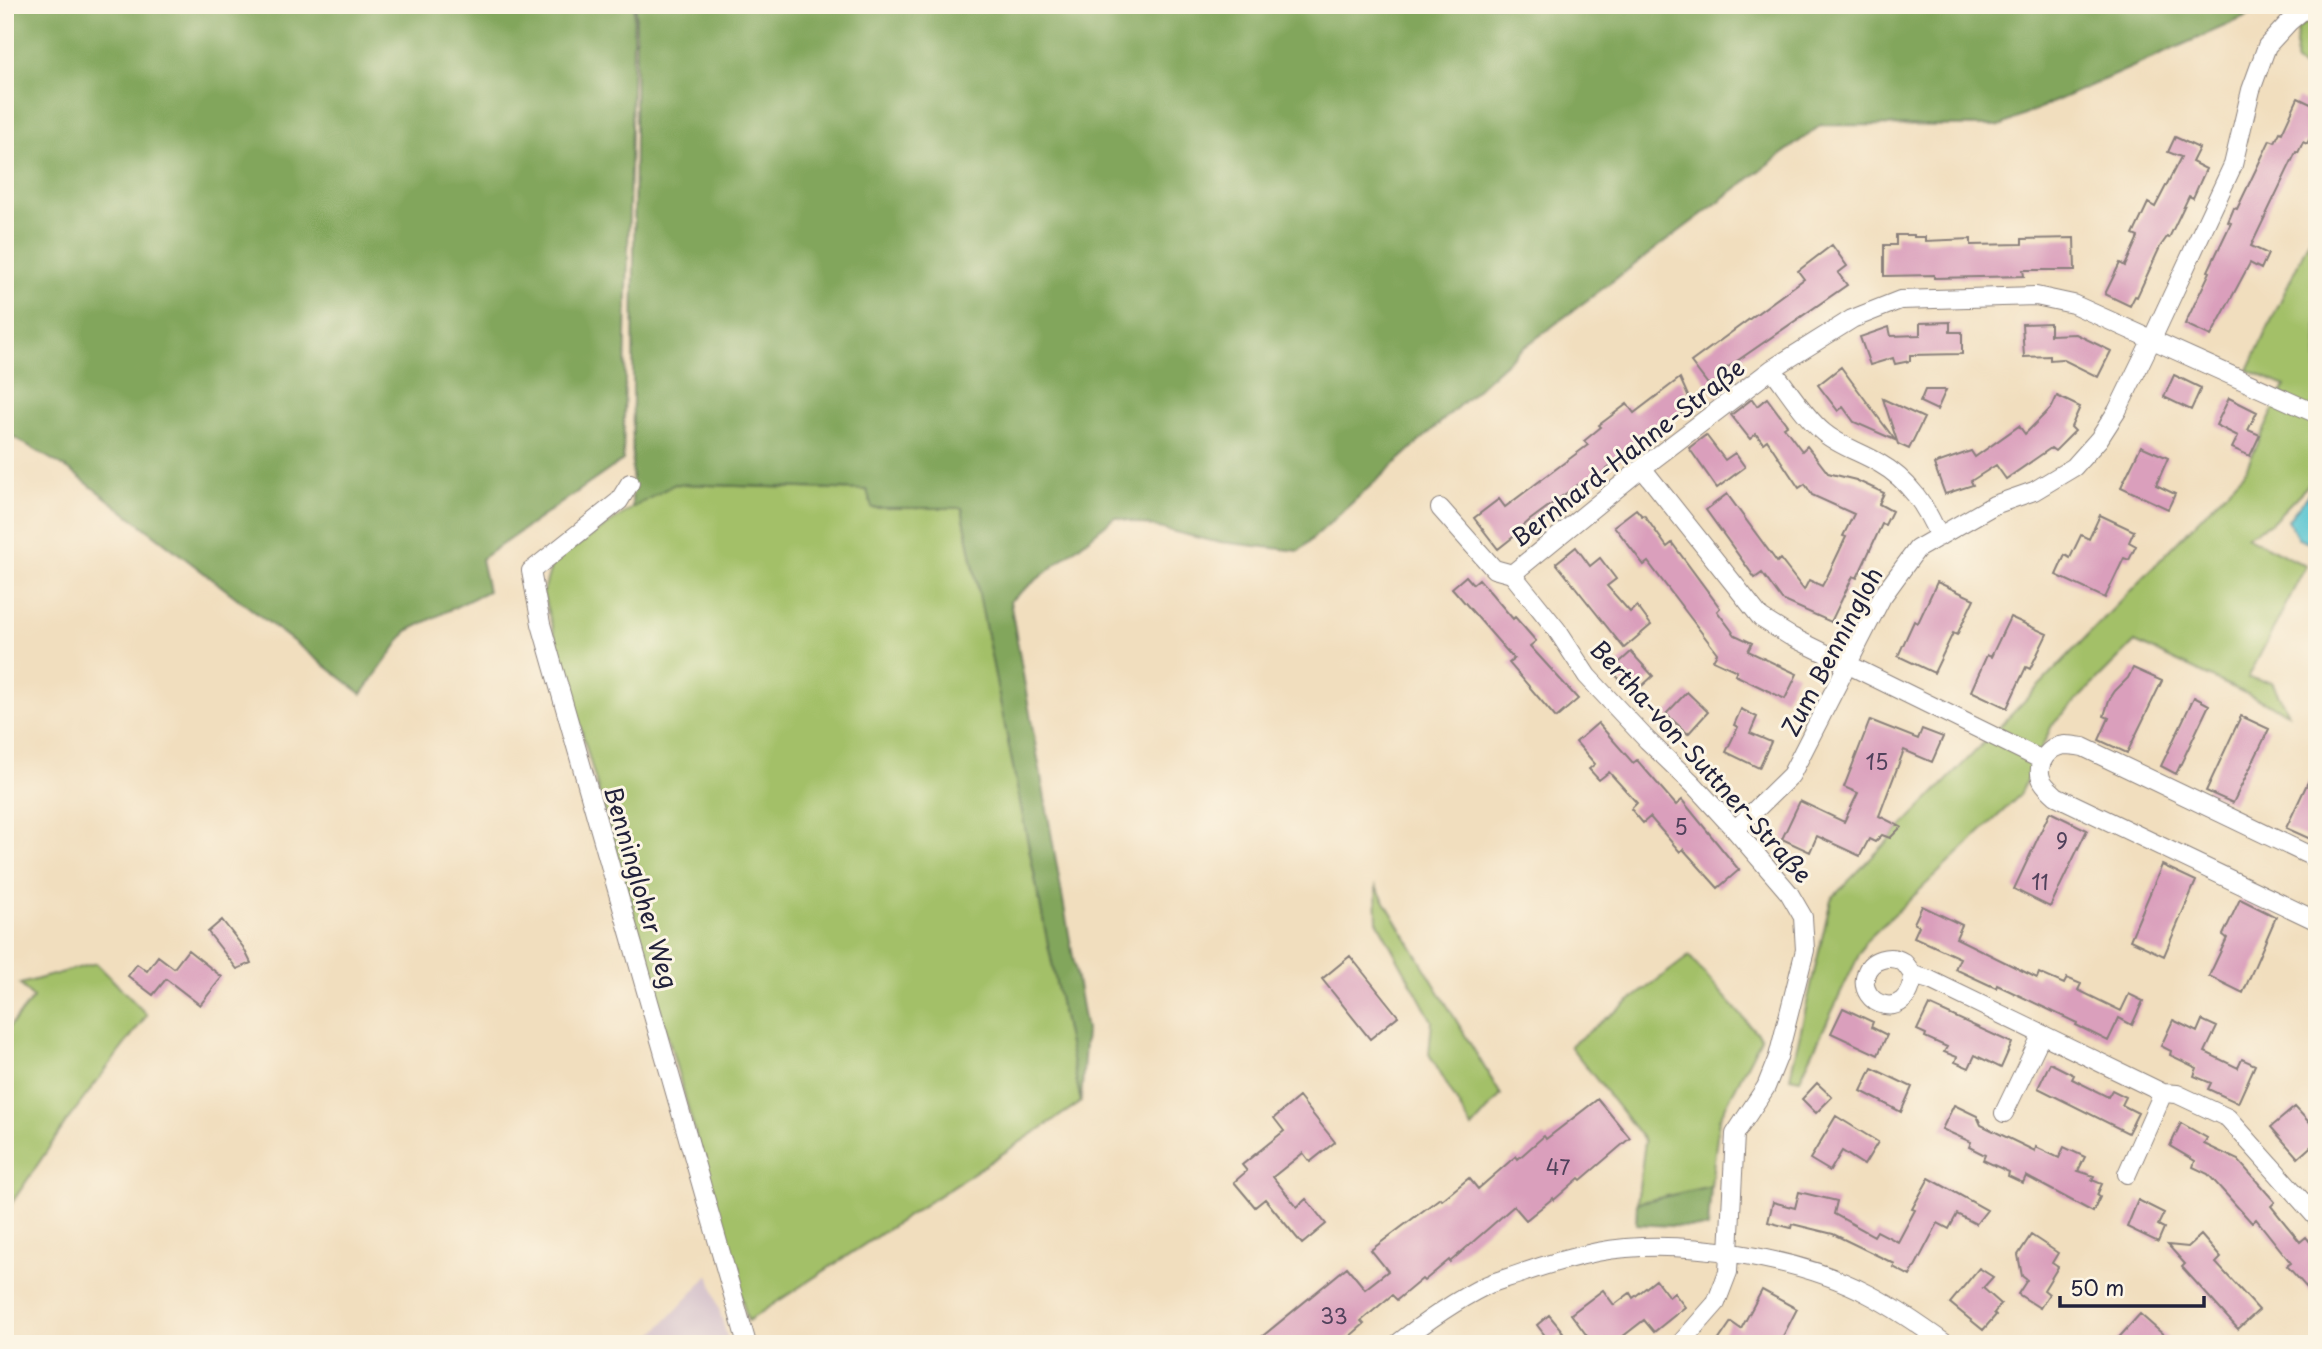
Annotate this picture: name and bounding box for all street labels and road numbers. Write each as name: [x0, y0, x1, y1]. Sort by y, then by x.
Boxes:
street label: Bernhard-Hahne-Straße: [1502, 349, 1752, 555]
street label: Zum Benningloh: [1771, 560, 1891, 742]
street label: Bertha-von-Suttner-Straße: [1583, 631, 1821, 891]
street label: Benningloher Weg: [596, 781, 688, 993]

